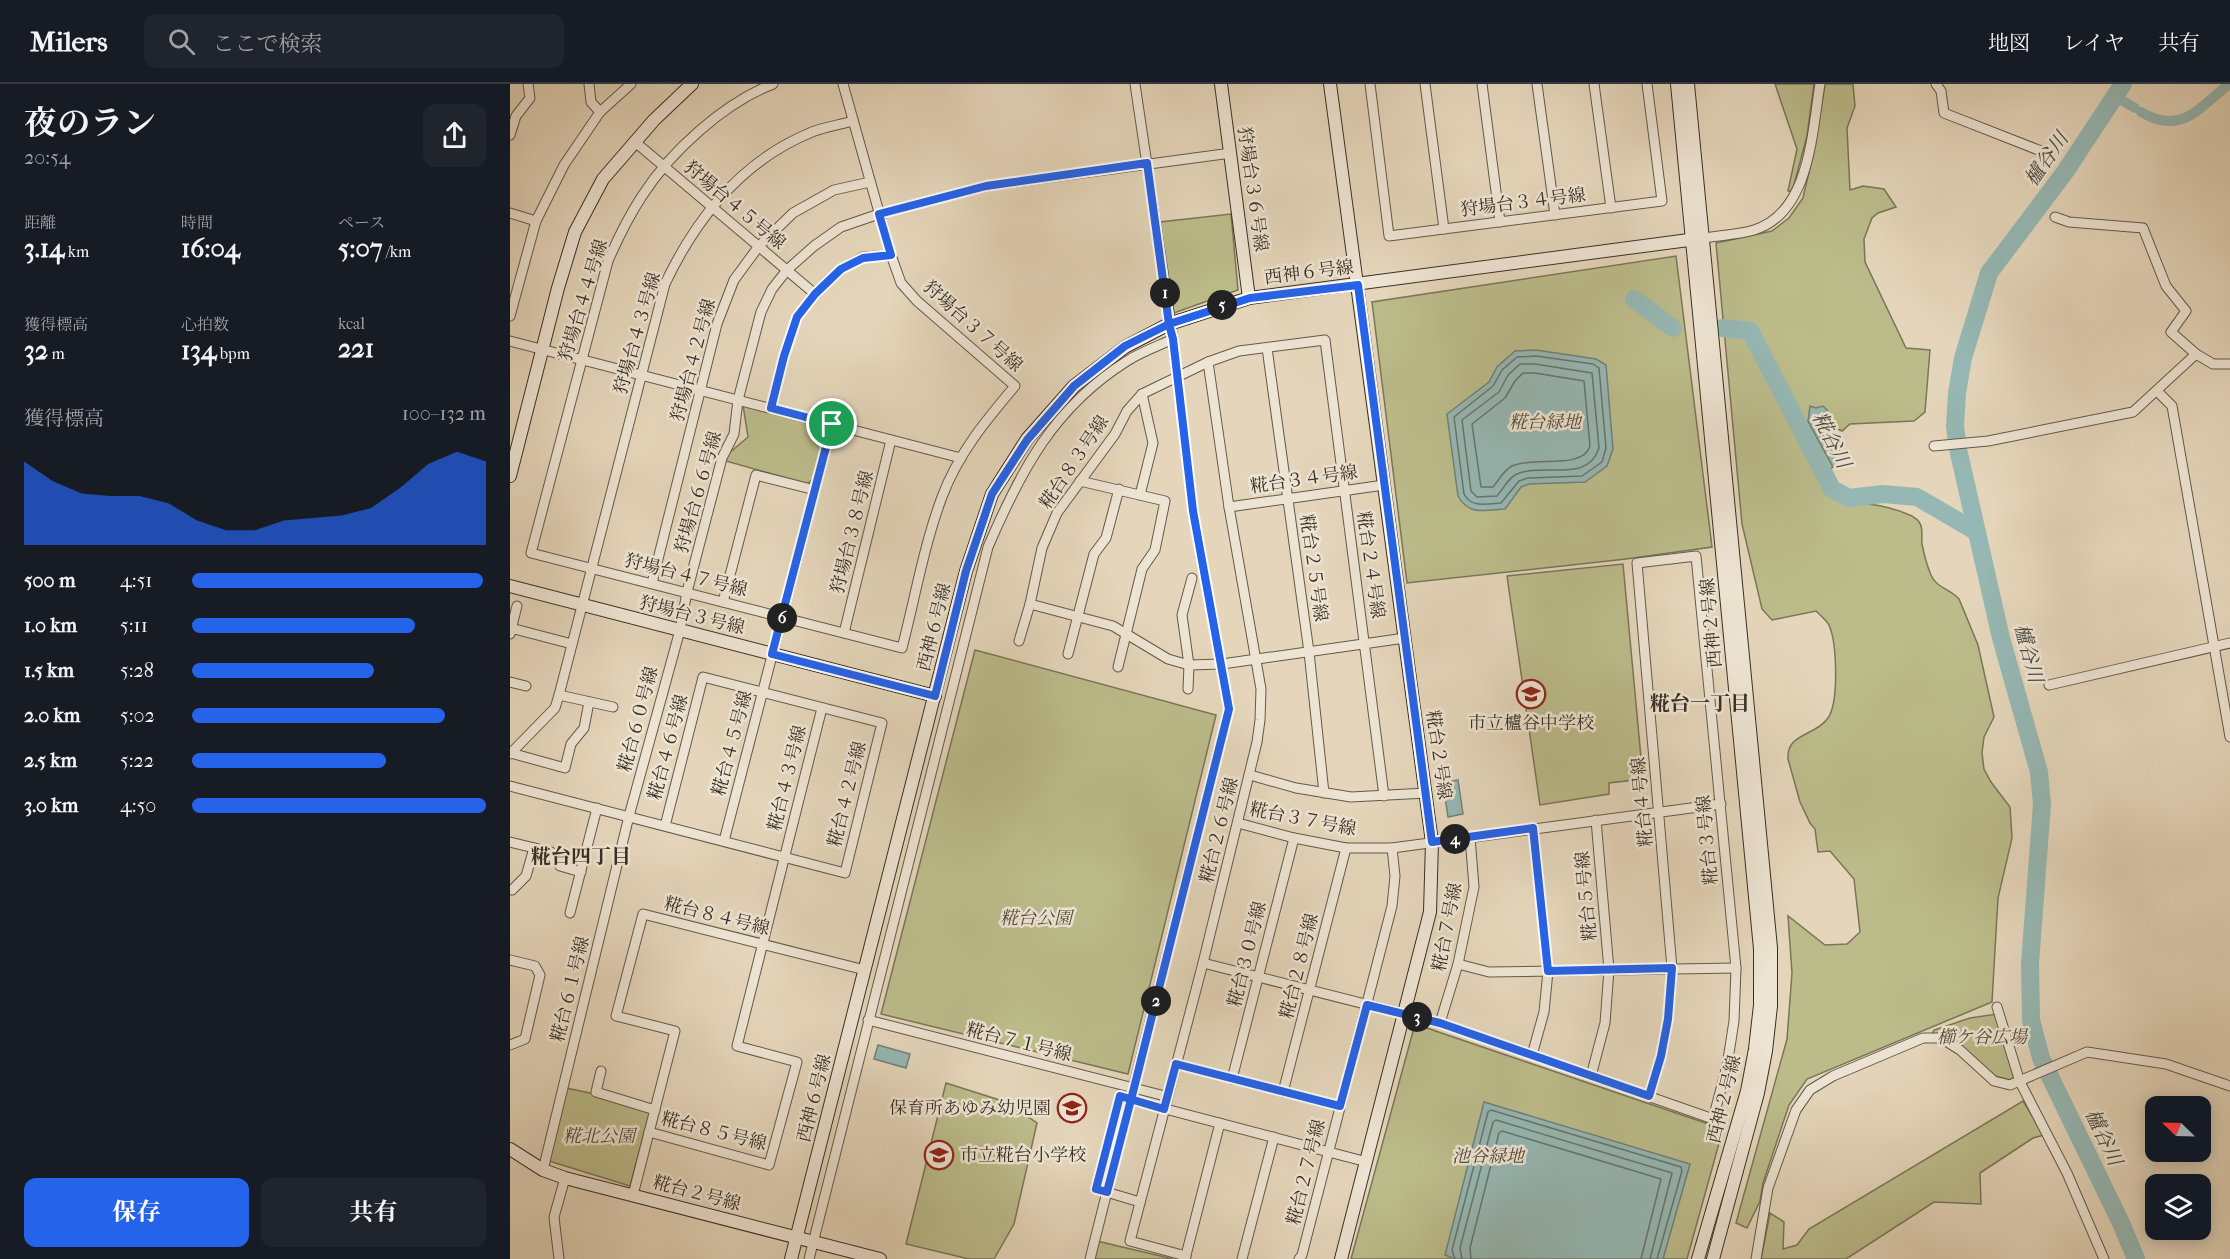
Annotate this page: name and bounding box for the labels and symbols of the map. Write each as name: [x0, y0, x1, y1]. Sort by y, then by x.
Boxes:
street label: 狩場台３６号線: [1233, 125, 1272, 253]
water label: 櫨谷川: [2020, 126, 2074, 190]
street label: 狩場台４５号線: [680, 157, 790, 254]
street label: 狩場台３４号線: [1459, 184, 1587, 221]
street label: 狩場台４４号線: [555, 237, 612, 363]
street label: 西神６号線: [1263, 257, 1355, 288]
street label: 狩場台４３号線: [610, 270, 665, 397]
street label: 狩場台３７号線: [919, 276, 1027, 376]
pin: 1: [1150, 278, 1180, 308]
pin: 5: [1207, 290, 1237, 320]
street label: 狩場台４２号線: [667, 297, 720, 424]
pin: [806, 398, 857, 449]
water label: 糀谷川: [1808, 408, 1856, 474]
street label: 糀台８３号線: [1036, 412, 1113, 513]
park label: 糀台緑地: [1509, 412, 1583, 433]
street label: 狩場台６６号線: [671, 429, 726, 556]
street label: 糀台３４号線: [1249, 462, 1359, 497]
street label: 狩場台３８号線: [827, 468, 878, 596]
street label: 糀台２４号線: [1353, 510, 1388, 620]
street label: 糀台２５号線: [1296, 513, 1331, 623]
street label: 狩場台４７号線: [622, 550, 750, 601]
street label: 西神２号線: [1697, 577, 1726, 669]
street label: 西神６号線: [913, 581, 956, 673]
street label: 狩場台３号線: [637, 592, 747, 639]
pin: 6: [767, 603, 797, 633]
water label: 櫨谷川: [2010, 621, 2048, 687]
street label: 糀台６０号線: [614, 664, 663, 774]
school or university icon: 市立櫨谷中学校: [1515, 678, 1547, 710]
street label: 糀台４５号線: [708, 688, 757, 798]
street label: 糀台４６号線: [644, 692, 693, 802]
district label: 糀台一丁目: [1650, 692, 1750, 715]
street label: 糀台２号線: [1422, 709, 1455, 801]
place label: 市立櫨谷中学校: [1468, 713, 1594, 734]
street label: 糀台４３号線: [764, 723, 811, 833]
street label: 糀台４２号線: [824, 739, 871, 849]
street label: 糀台４号線: [1628, 756, 1657, 848]
street label: 糀台２６号線: [1196, 775, 1243, 885]
street label: 糀台３号線: [1693, 794, 1722, 886]
street label: 糀台３７号線: [1248, 799, 1358, 840]
pin: 4: [1440, 824, 1470, 854]
district label: 糀台四丁目: [531, 845, 631, 868]
street label: 糀台５号線: [1572, 850, 1601, 942]
street label: 糀台７号線: [1429, 881, 1466, 973]
street label: 糀台８４号線: [662, 893, 772, 940]
street label: 糀台３０号線: [1224, 899, 1271, 1009]
park label: 糀台公園: [1000, 908, 1075, 929]
street label: 糀台２８号線: [1276, 911, 1323, 1021]
street label: 糀台６１号線: [547, 934, 594, 1044]
pin: 2: [1141, 986, 1171, 1016]
pin: 3: [1402, 1002, 1432, 1032]
street label: 糀台７１号線: [964, 1019, 1074, 1066]
park label: 櫛ケ谷広場: [1937, 1027, 2029, 1048]
street label: 西神６号線: [793, 1052, 836, 1144]
street label: 西神２号線: [1703, 1053, 1746, 1145]
school or university icon: 保育所あゆみ幼児園: [1056, 1092, 1088, 1124]
north arrow: [2145, 1096, 2211, 1162]
place label: 保育所あゆみ幼児園: [889, 1098, 1051, 1119]
water label: 櫨谷川: [2080, 1105, 2127, 1171]
street label: 糀台８５号線: [659, 1108, 769, 1155]
street label: 糀台２７号線: [1283, 1117, 1330, 1227]
park label: 糀北公園: [563, 1126, 638, 1147]
school or university icon: 市立糀台小学校: [923, 1139, 955, 1171]
place label: 市立糀台小学校: [960, 1145, 1086, 1166]
park label: 池谷緑地: [1452, 1146, 1526, 1167]
street label: 糀台２号線: [651, 1172, 743, 1215]

